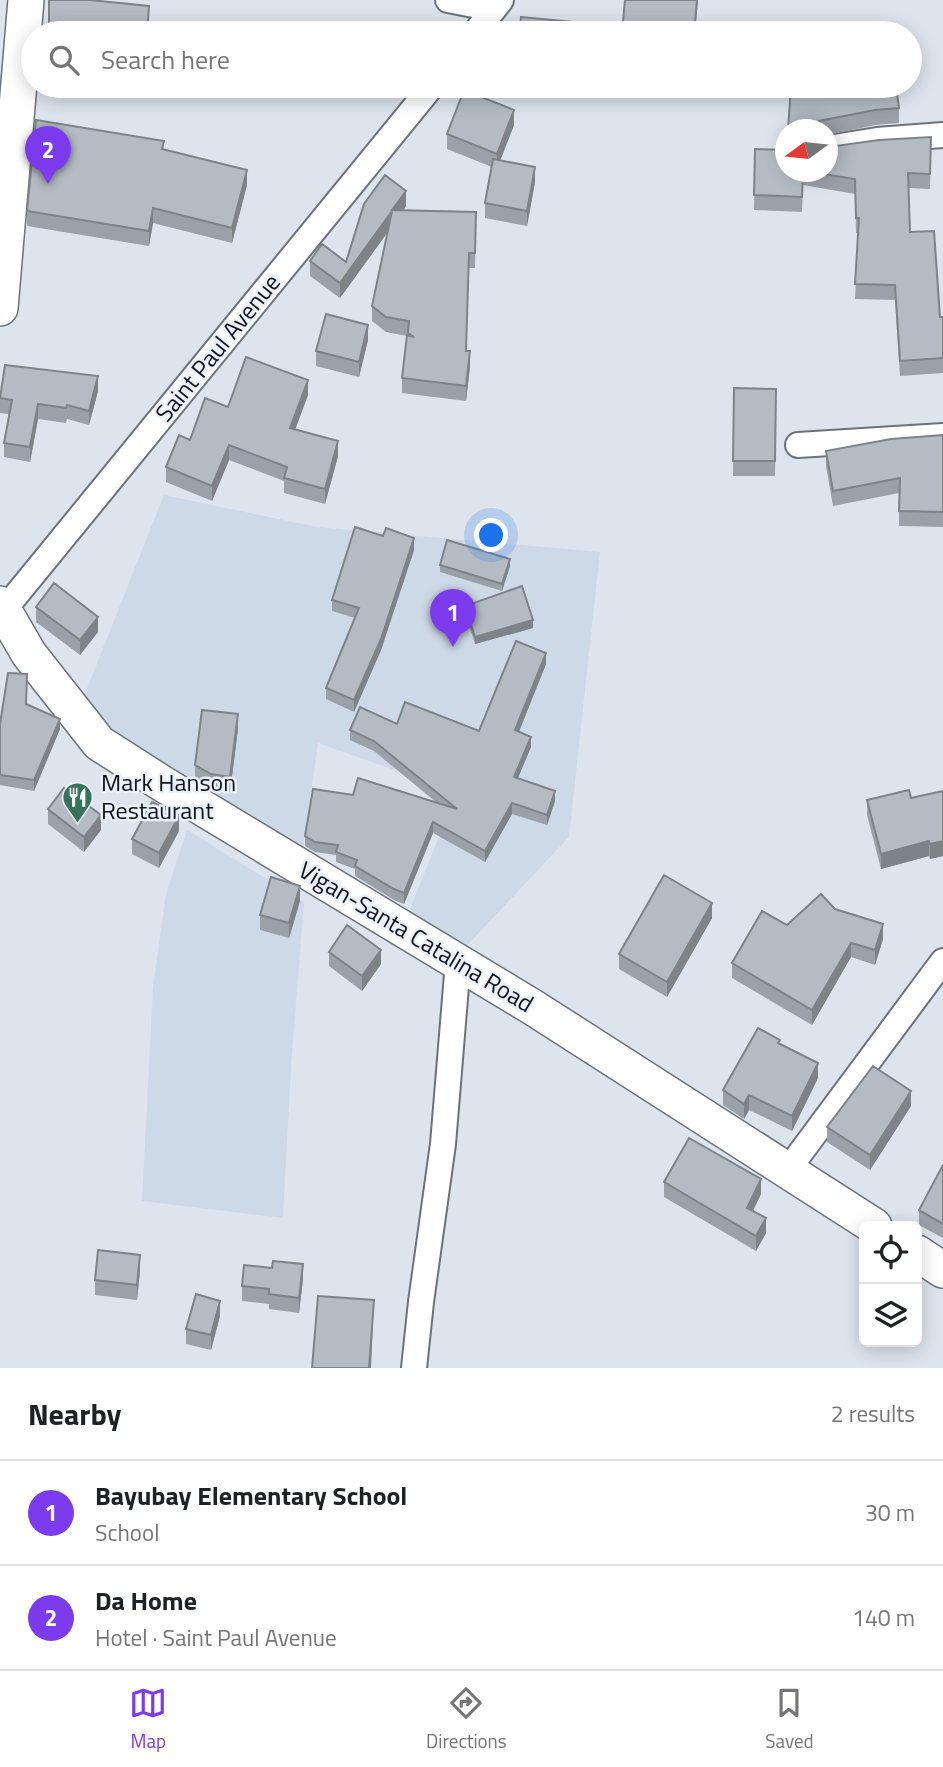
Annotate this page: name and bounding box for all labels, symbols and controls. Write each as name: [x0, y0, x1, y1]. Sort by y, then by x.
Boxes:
search box: [21, 21, 922, 98]
text: Search here: [101, 40, 230, 79]
icon: search: [45, 41, 83, 79]
north arrow: [775, 119, 838, 182]
pin: 2: [25, 126, 71, 184]
street label: Saint Paul Avenue: [146, 265, 288, 429]
your location: [474, 518, 508, 552]
pin: 1: [430, 589, 476, 647]
place label: Mark Hanson Restaurant: [101, 764, 236, 828]
restaurant icon: Mark Hanson Restaurant: [61, 780, 95, 824]
street label: Vigan-Santa Catalina Road: [292, 852, 541, 1021]
map controls: [859, 1221, 922, 1347]
button: locate: [859, 1221, 922, 1284]
button: layers: [859, 1284, 922, 1347]
text: Nearby: [28, 1391, 121, 1437]
text: 2 results: [831, 1396, 915, 1431]
text: Bayubay Elementary School: [95, 1476, 407, 1515]
text: 1: [45, 1495, 57, 1530]
text: 30 m: [865, 1495, 915, 1530]
text: School: [95, 1515, 159, 1550]
text: Da Home: [95, 1581, 197, 1620]
text: 2: [45, 1600, 57, 1635]
text: 140 m: [852, 1600, 915, 1635]
text: Hotel · Saint Paul Avenue: [95, 1620, 337, 1655]
tab: Map: [129, 1684, 167, 1755]
tab: Directions: [426, 1684, 507, 1755]
tab: Saved: [765, 1684, 814, 1755]

